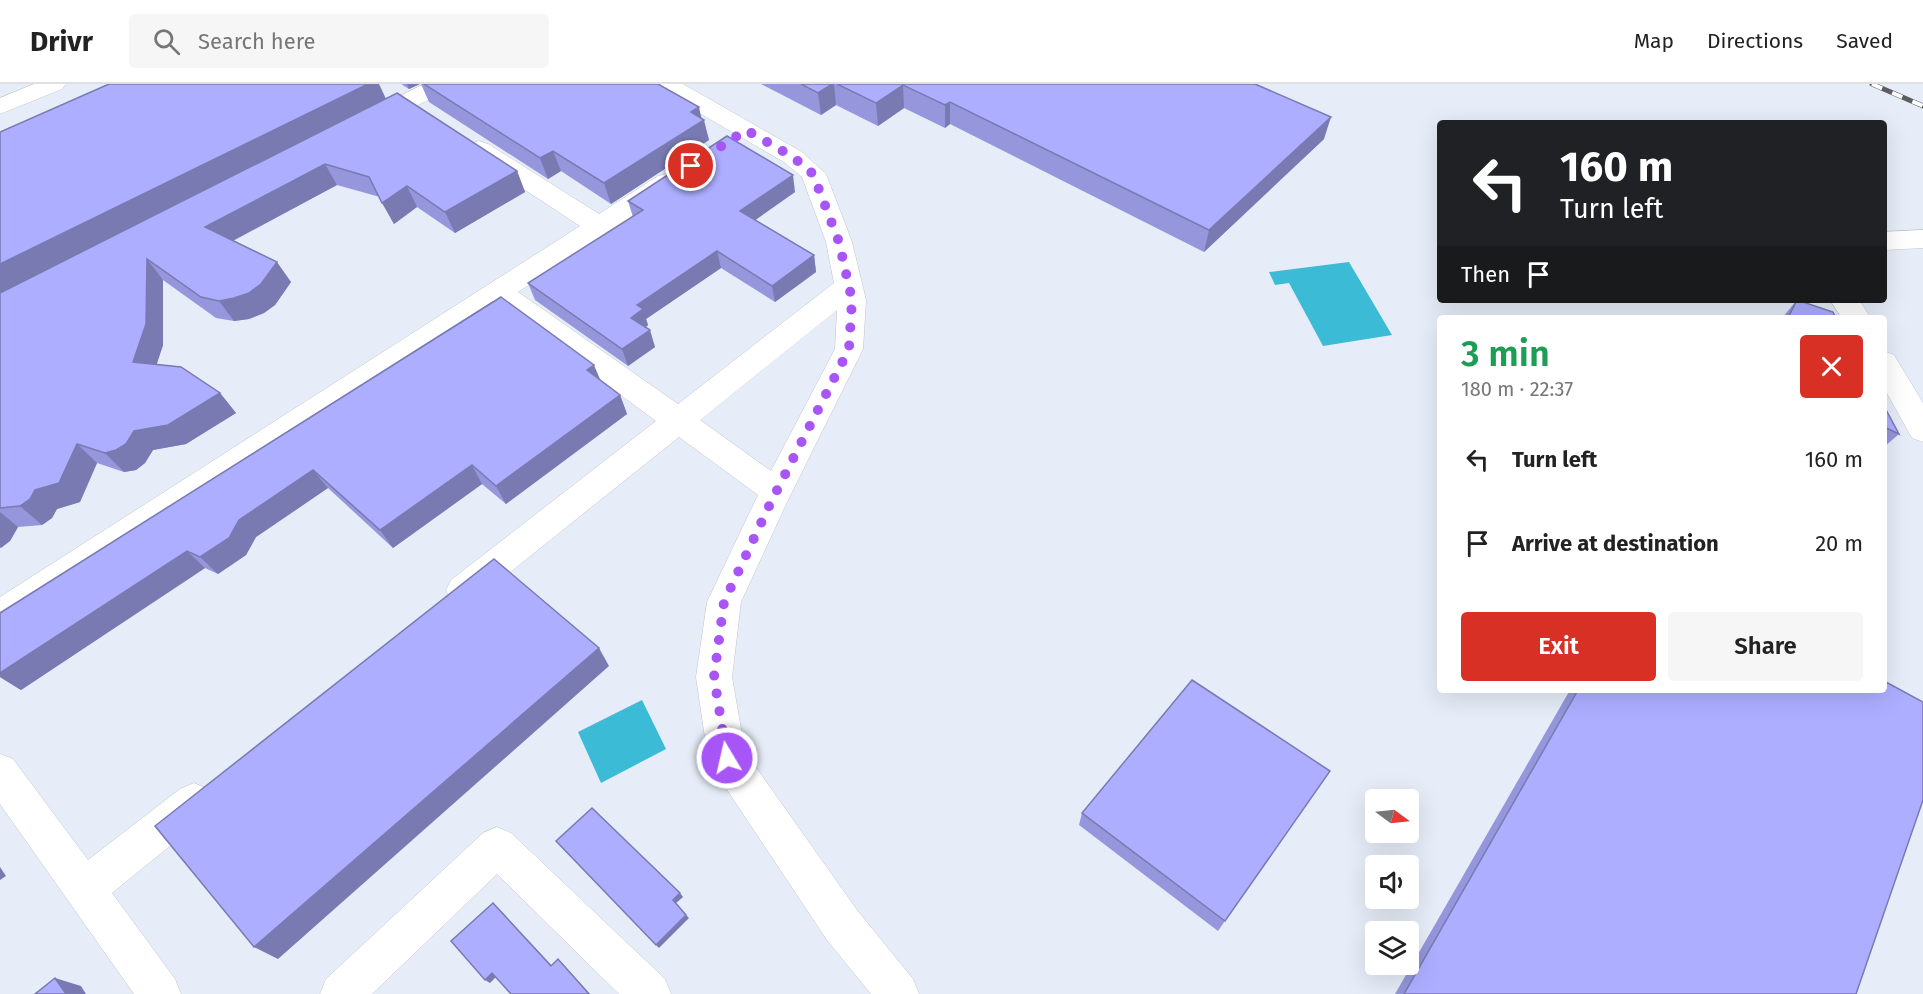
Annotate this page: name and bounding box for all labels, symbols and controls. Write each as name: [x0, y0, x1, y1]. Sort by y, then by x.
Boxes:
search box: [129, 14, 549, 68]
text: Drivr: [30, 25, 93, 58]
icon: search: [150, 25, 183, 58]
text: Search here: [198, 28, 315, 55]
text: Map: [1634, 28, 1674, 54]
text: Directions: [1707, 28, 1803, 54]
text: Saved: [1836, 28, 1893, 54]
pin: [665, 140, 716, 191]
text: 160 m: [1560, 142, 1673, 192]
icon: left: [1461, 144, 1539, 222]
icon: arrive: [674, 149, 707, 182]
text: Turn left: [1560, 193, 1663, 225]
icon: arrive: [1522, 258, 1555, 291]
text: Then: [1461, 261, 1510, 288]
text: 3 min: [1461, 332, 1550, 376]
button: close: [1800, 335, 1863, 398]
text: 180 m · 22:37: [1461, 377, 1573, 401]
icon: left: [1461, 443, 1494, 476]
text: Turn left: [1512, 446, 1597, 473]
text: 160 m: [1805, 446, 1863, 473]
icon: arrive: [1461, 527, 1494, 560]
text: Arrive at destination: [1512, 530, 1719, 557]
text: 20 m: [1815, 530, 1863, 557]
button: Exit: [1461, 612, 1656, 681]
button: Share: [1668, 612, 1863, 681]
position arrow: [695, 726, 759, 790]
north arrow: [1365, 789, 1419, 843]
map controls: [1365, 789, 1419, 975]
button: sound: [1365, 855, 1419, 909]
button: layers: [1365, 921, 1419, 975]

